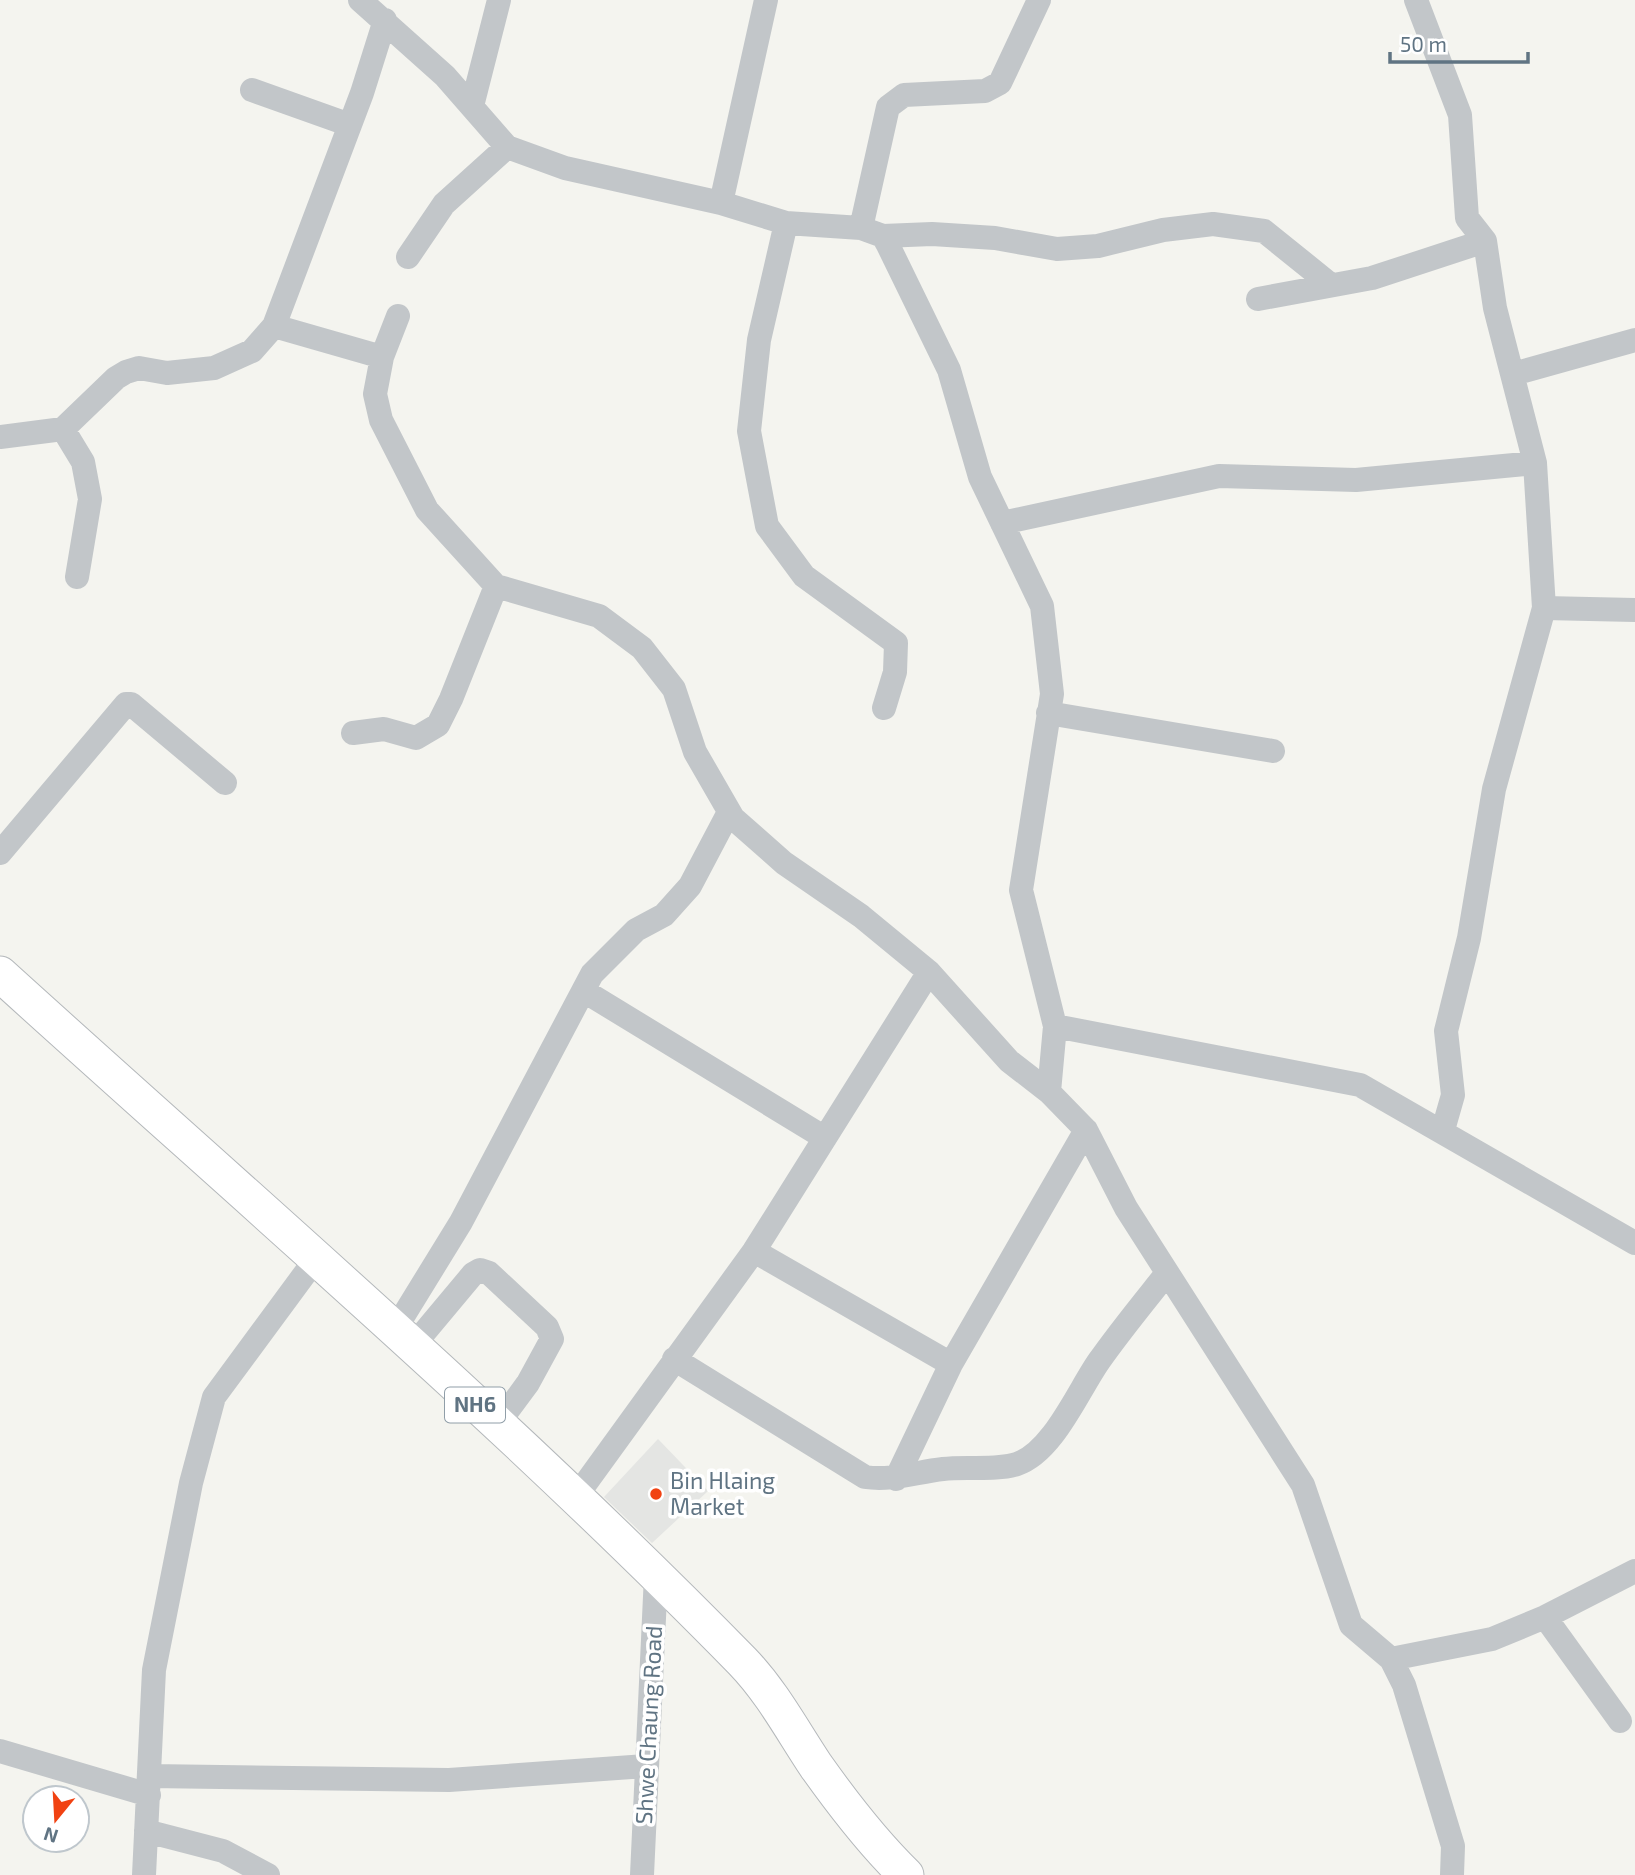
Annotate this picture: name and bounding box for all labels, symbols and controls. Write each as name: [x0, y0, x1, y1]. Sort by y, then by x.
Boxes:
scale bar: [1390, 21, 1528, 65]
text: 50 m: [1400, 31, 1447, 56]
road number: NH6: [445, 1388, 505, 1422]
place label: Bin Hlaing Market: [670, 1466, 775, 1520]
marker: Bin Hlaing Market: [648, 1486, 664, 1502]
street label: Shwe Chaung Road: [629, 1625, 667, 1825]
north arrow: [21, 1784, 91, 1854]
text: N: [41, 1823, 61, 1849]

